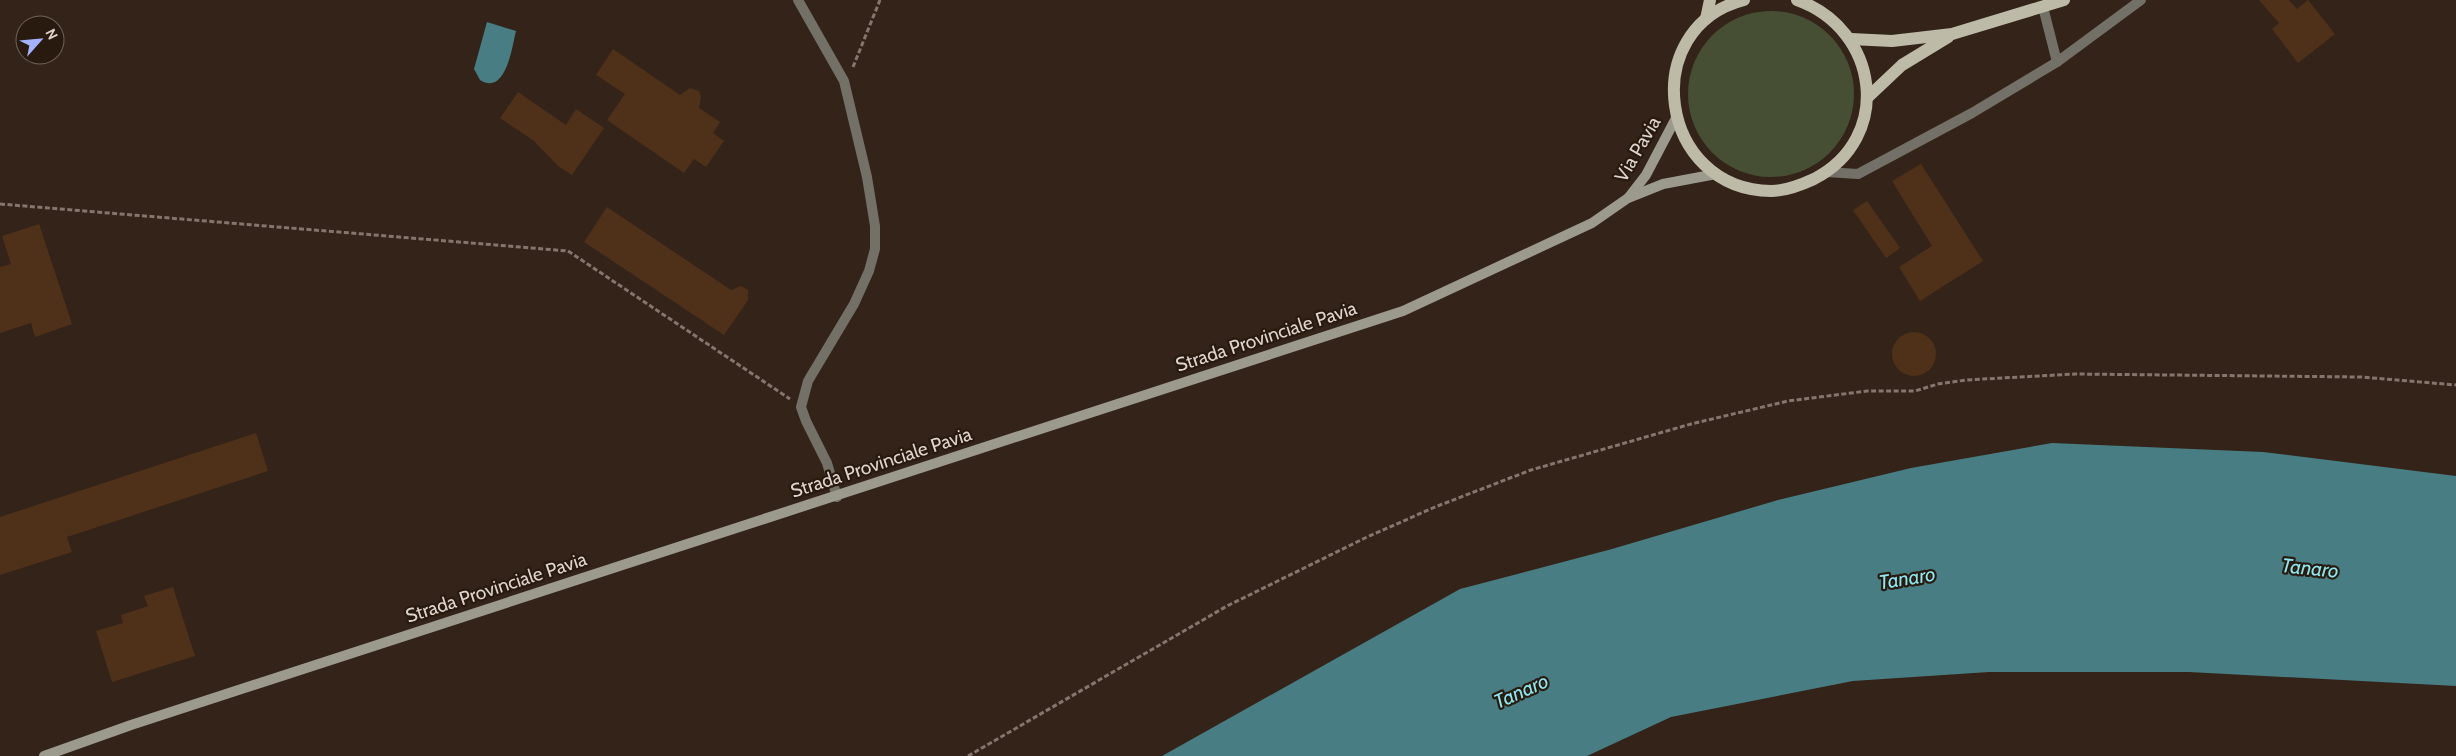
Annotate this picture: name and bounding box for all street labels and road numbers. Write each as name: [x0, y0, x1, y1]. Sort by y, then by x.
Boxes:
street label: Via Pavia: [1610, 112, 1665, 186]
street label: Strada Provinciale Pavia: [1173, 296, 1360, 377]
street label: Strada Provinciale Pavia: [788, 422, 975, 503]
street label: Strada Provinciale Pavia: [403, 547, 590, 628]

